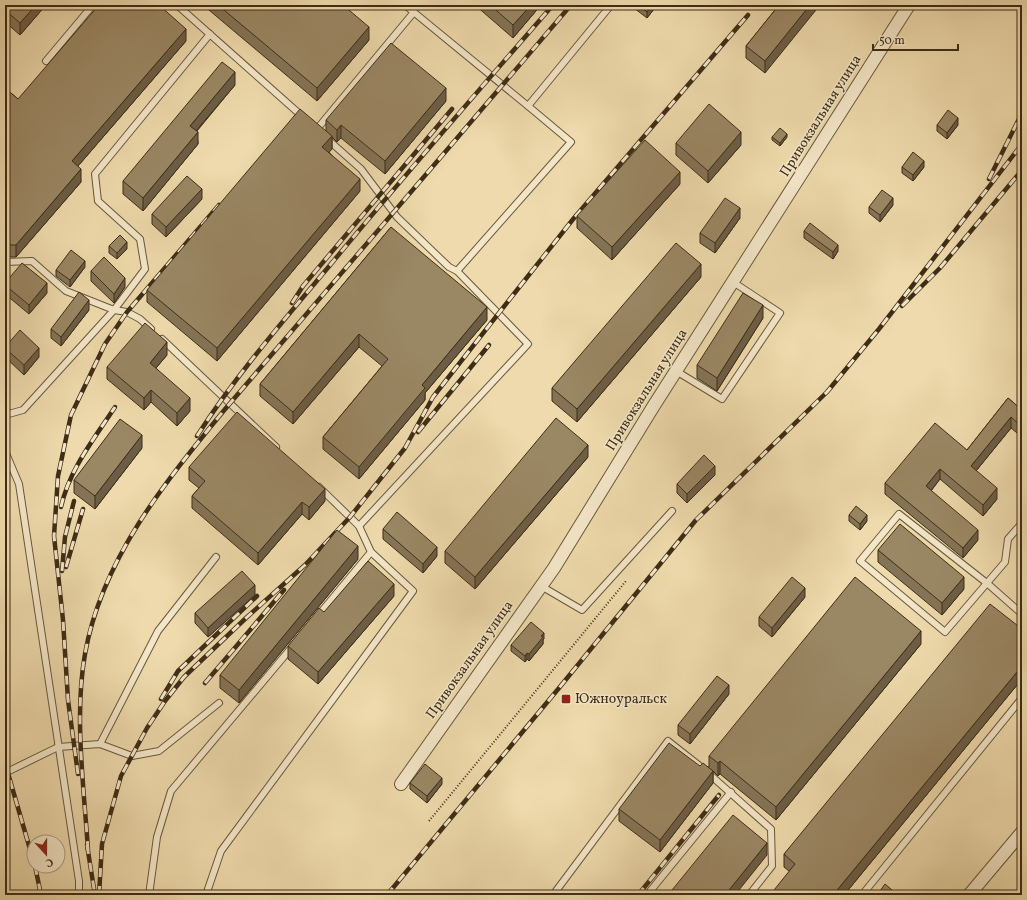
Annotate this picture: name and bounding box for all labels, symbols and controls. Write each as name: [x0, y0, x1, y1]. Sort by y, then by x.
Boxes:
scale bar: [873, 26, 958, 52]
text: 50 m: [879, 33, 905, 49]
street label: Привокзальная улица: [776, 51, 866, 181]
street label: Привокзальная улица: [602, 325, 692, 455]
street label: Привокзальная улица: [422, 597, 518, 723]
place label: Южноуральск: [575, 690, 667, 709]
marker: Южноуральск: [560, 693, 572, 705]
north arrow: [26, 834, 66, 874]
text: С: [43, 854, 55, 870]

